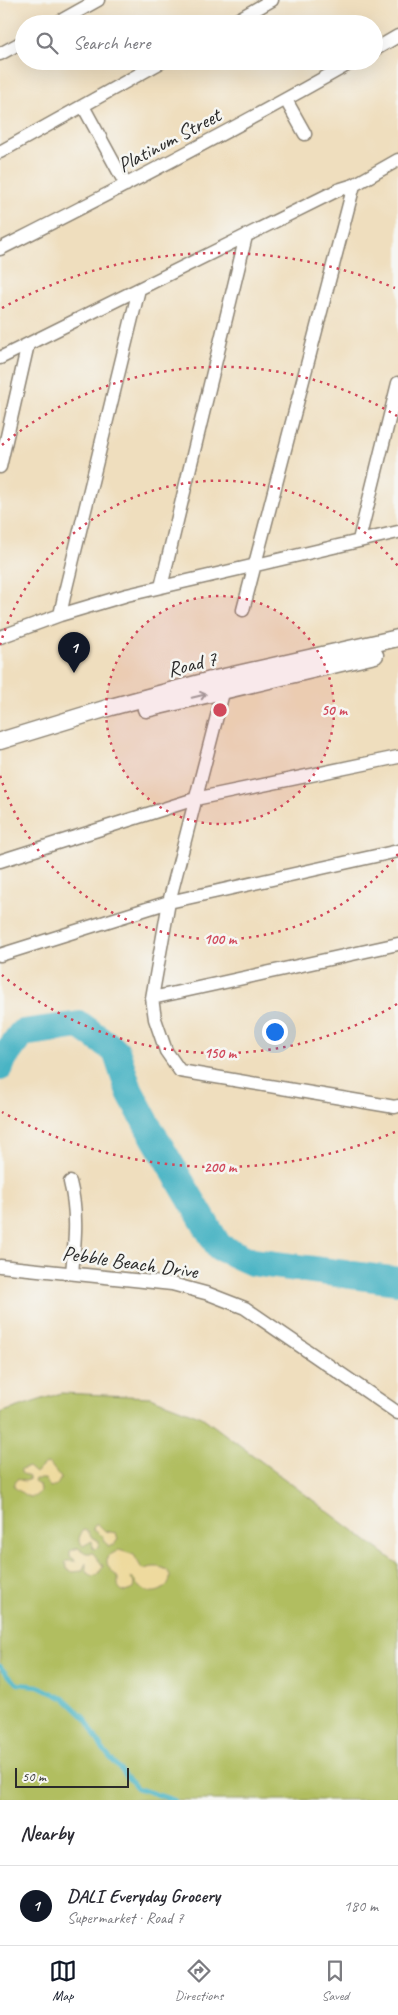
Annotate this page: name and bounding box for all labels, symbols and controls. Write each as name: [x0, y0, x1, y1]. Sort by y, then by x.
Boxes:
search box: [15, 15, 383, 70]
icon: search: [33, 29, 61, 57]
text: Search here: [73, 31, 150, 55]
street label: Platinum Street: [113, 101, 227, 178]
pin: 1: [58, 632, 90, 673]
street label: Road 7: [165, 645, 221, 683]
one-way arrow: [190, 691, 206, 700]
centre of rings: [211, 701, 229, 719]
text: 50 m: [321, 701, 348, 720]
text: 100 m: [204, 930, 238, 949]
your location: [262, 1019, 288, 1045]
text: 150 m: [204, 1044, 238, 1063]
text: 200 m: [204, 1158, 238, 1177]
street label: Pebble Beach Drive: [61, 1240, 200, 1285]
scale bar: [15, 1765, 129, 1788]
text: 50 m: [22, 1768, 46, 1785]
text: Nearby: [20, 1820, 73, 1846]
text: DALI Everyday Grocery: [67, 1884, 220, 1908]
text: 1: [32, 1896, 40, 1916]
text: 180 m: [344, 1896, 378, 1916]
text: Supermarket · Road 7: [67, 1908, 184, 1928]
tab: Map: [49, 1957, 77, 2004]
tab: Directions: [175, 1957, 223, 2004]
tab: Saved: [321, 1957, 349, 2004]

